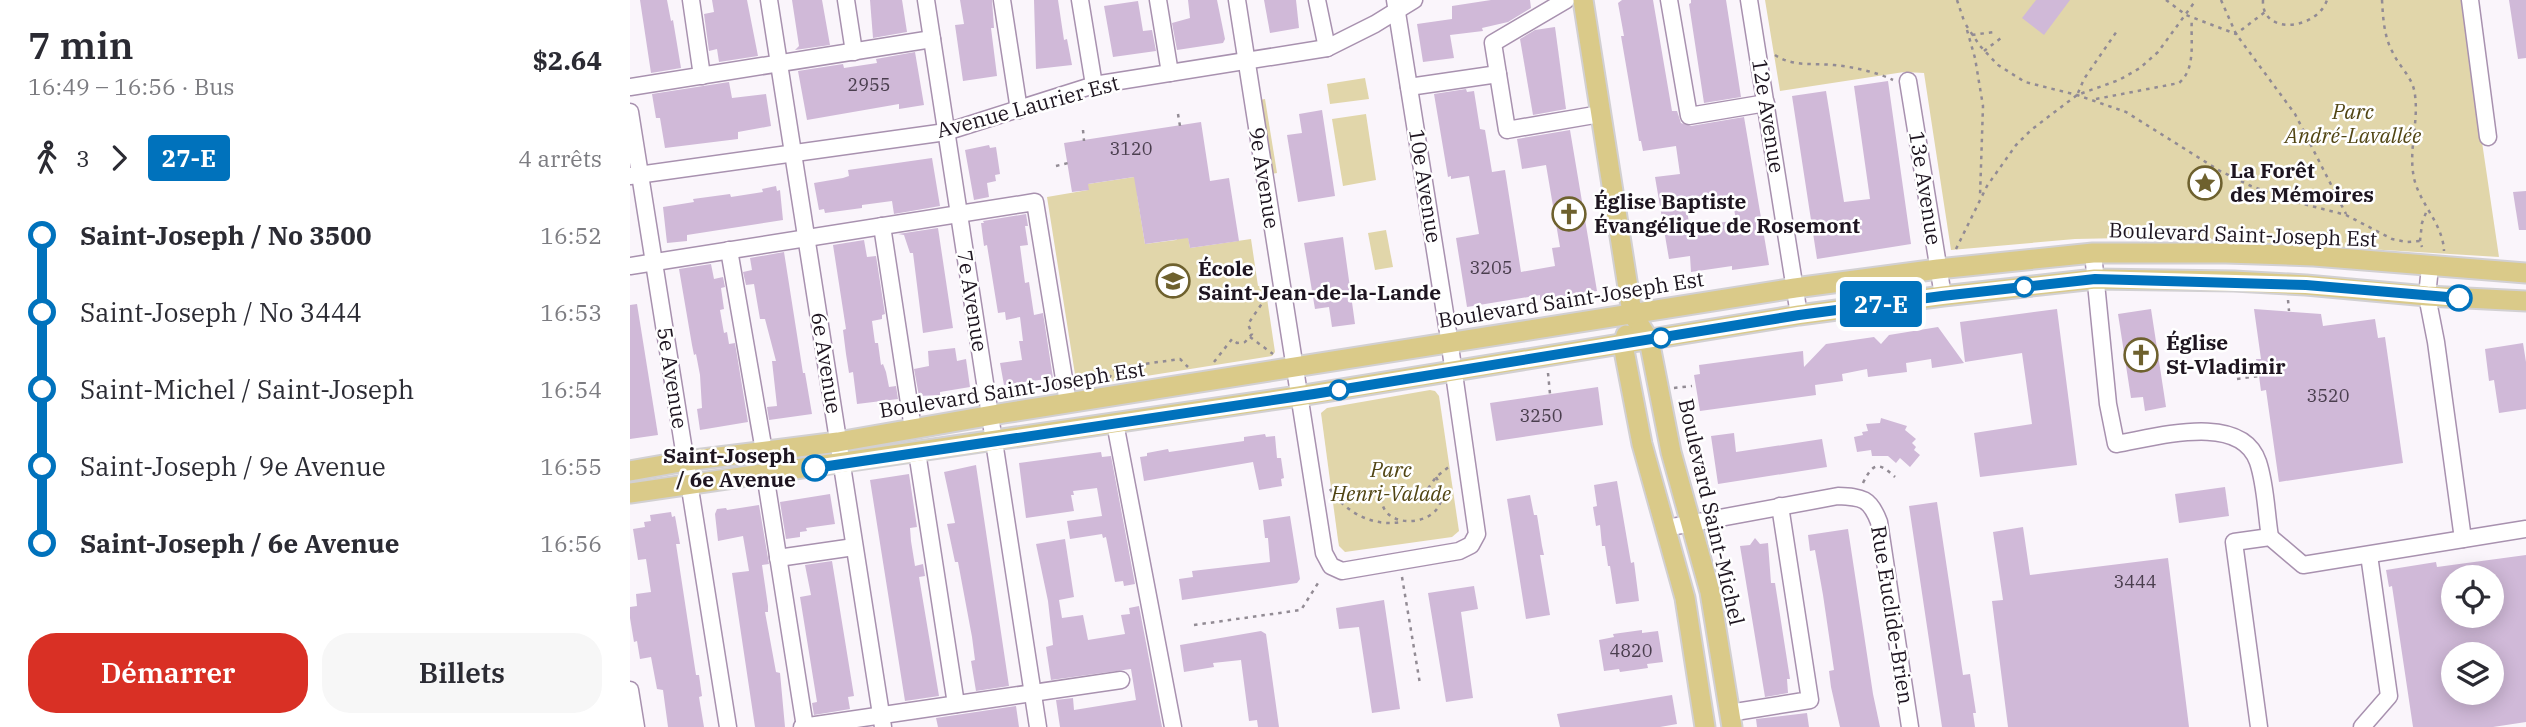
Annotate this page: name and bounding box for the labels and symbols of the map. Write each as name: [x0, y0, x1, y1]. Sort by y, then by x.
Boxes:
street label: 12e Avenue: [1746, 57, 1792, 175]
street label: Avenue Laurier Est: [933, 68, 1122, 144]
house number: 2955: [847, 73, 891, 96]
park label: Parc André-Lavallée: [2283, 97, 2422, 149]
street label: 9e Avenue: [1243, 125, 1287, 231]
street label: 10e Avenue: [1403, 127, 1449, 245]
street label: 13e Avenue: [1903, 129, 1949, 247]
house number: 3120: [1109, 137, 1153, 160]
place label: La Forêt des Mémoires: [2230, 156, 2374, 208]
place icon: La Forêt des Mémoires: [2186, 164, 2224, 202]
place label: Église Baptiste Évangélique de Rosemont: [1594, 187, 1860, 239]
church icon: Église Baptiste Évangélique de Rosemont: [1550, 195, 1588, 233]
street label: Boulevard Saint-Joseph Est: [2108, 215, 2378, 253]
street label: 7e Avenue: [951, 248, 995, 354]
place label: École Saint-Jean-de-la-Lande: [1198, 254, 1441, 306]
house number: 3205: [1469, 256, 1513, 279]
school or university icon: École Saint-Jean-de-la-Lande: [1154, 262, 1192, 300]
street label: Boulevard Saint-Joseph Est: [1436, 264, 1706, 334]
unlabelled marker: [2014, 277, 2034, 297]
line badge: 27-E: [1832, 281, 1930, 327]
unlabelled marker: [2446, 285, 2472, 311]
street label: 6e Avenue: [805, 310, 849, 416]
street label: 5e Avenue: [651, 325, 695, 431]
unlabelled marker: [1651, 328, 1671, 348]
place label: Église St-Vladimir: [2166, 328, 2286, 380]
church icon: Église St-Vladimir: [2122, 336, 2160, 374]
street label: Boulevard Saint-Joseph Est: [877, 354, 1147, 424]
unlabelled marker: [1329, 380, 1349, 400]
house number: 3520: [2306, 384, 2350, 407]
street label: Boulevard Saint-Michel: [1672, 396, 1752, 628]
house number: 3250: [1519, 404, 1563, 427]
place label: Saint-Joseph / 6e Avenue: [663, 441, 796, 493]
marker: Saint-Joseph / 6e Avenue: [802, 455, 828, 481]
park label: Parc Henri-Valade: [1330, 455, 1452, 507]
street label: Rue Euclide-Brien: [1865, 524, 1921, 706]
house number: 3444: [2113, 570, 2157, 593]
house number: 4820: [1609, 639, 1653, 662]

